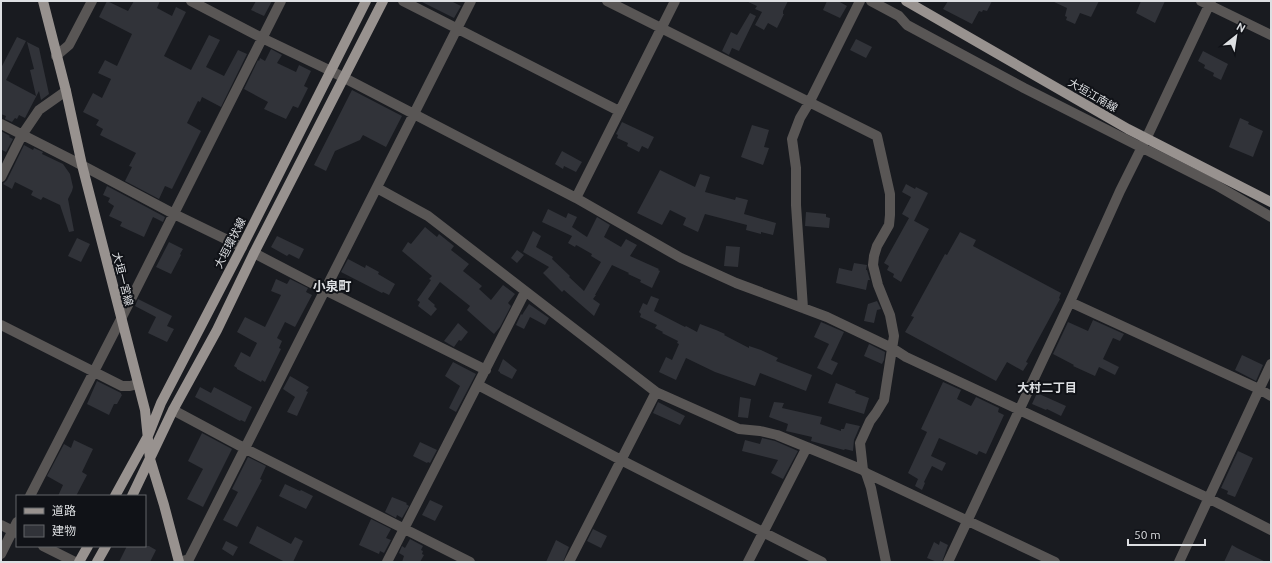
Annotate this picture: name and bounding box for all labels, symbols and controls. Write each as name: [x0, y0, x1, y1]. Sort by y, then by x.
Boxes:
north arrow: [1216, 16, 1256, 56]
text: N: [1234, 20, 1248, 35]
street label: 大垣江南線: [1066, 76, 1120, 114]
street label: 大垣環状線: [212, 216, 248, 270]
street label: 大垣一宮線: [111, 251, 135, 307]
district label: 小泉町: [312, 279, 352, 293]
district label: 大村二丁目: [1017, 381, 1077, 394]
legend: [16, 495, 146, 547]
text: 道路: [52, 504, 76, 517]
scale bar: [1128, 521, 1205, 547]
text: 建物: [52, 524, 76, 537]
text: 50 m: [1134, 528, 1161, 541]

